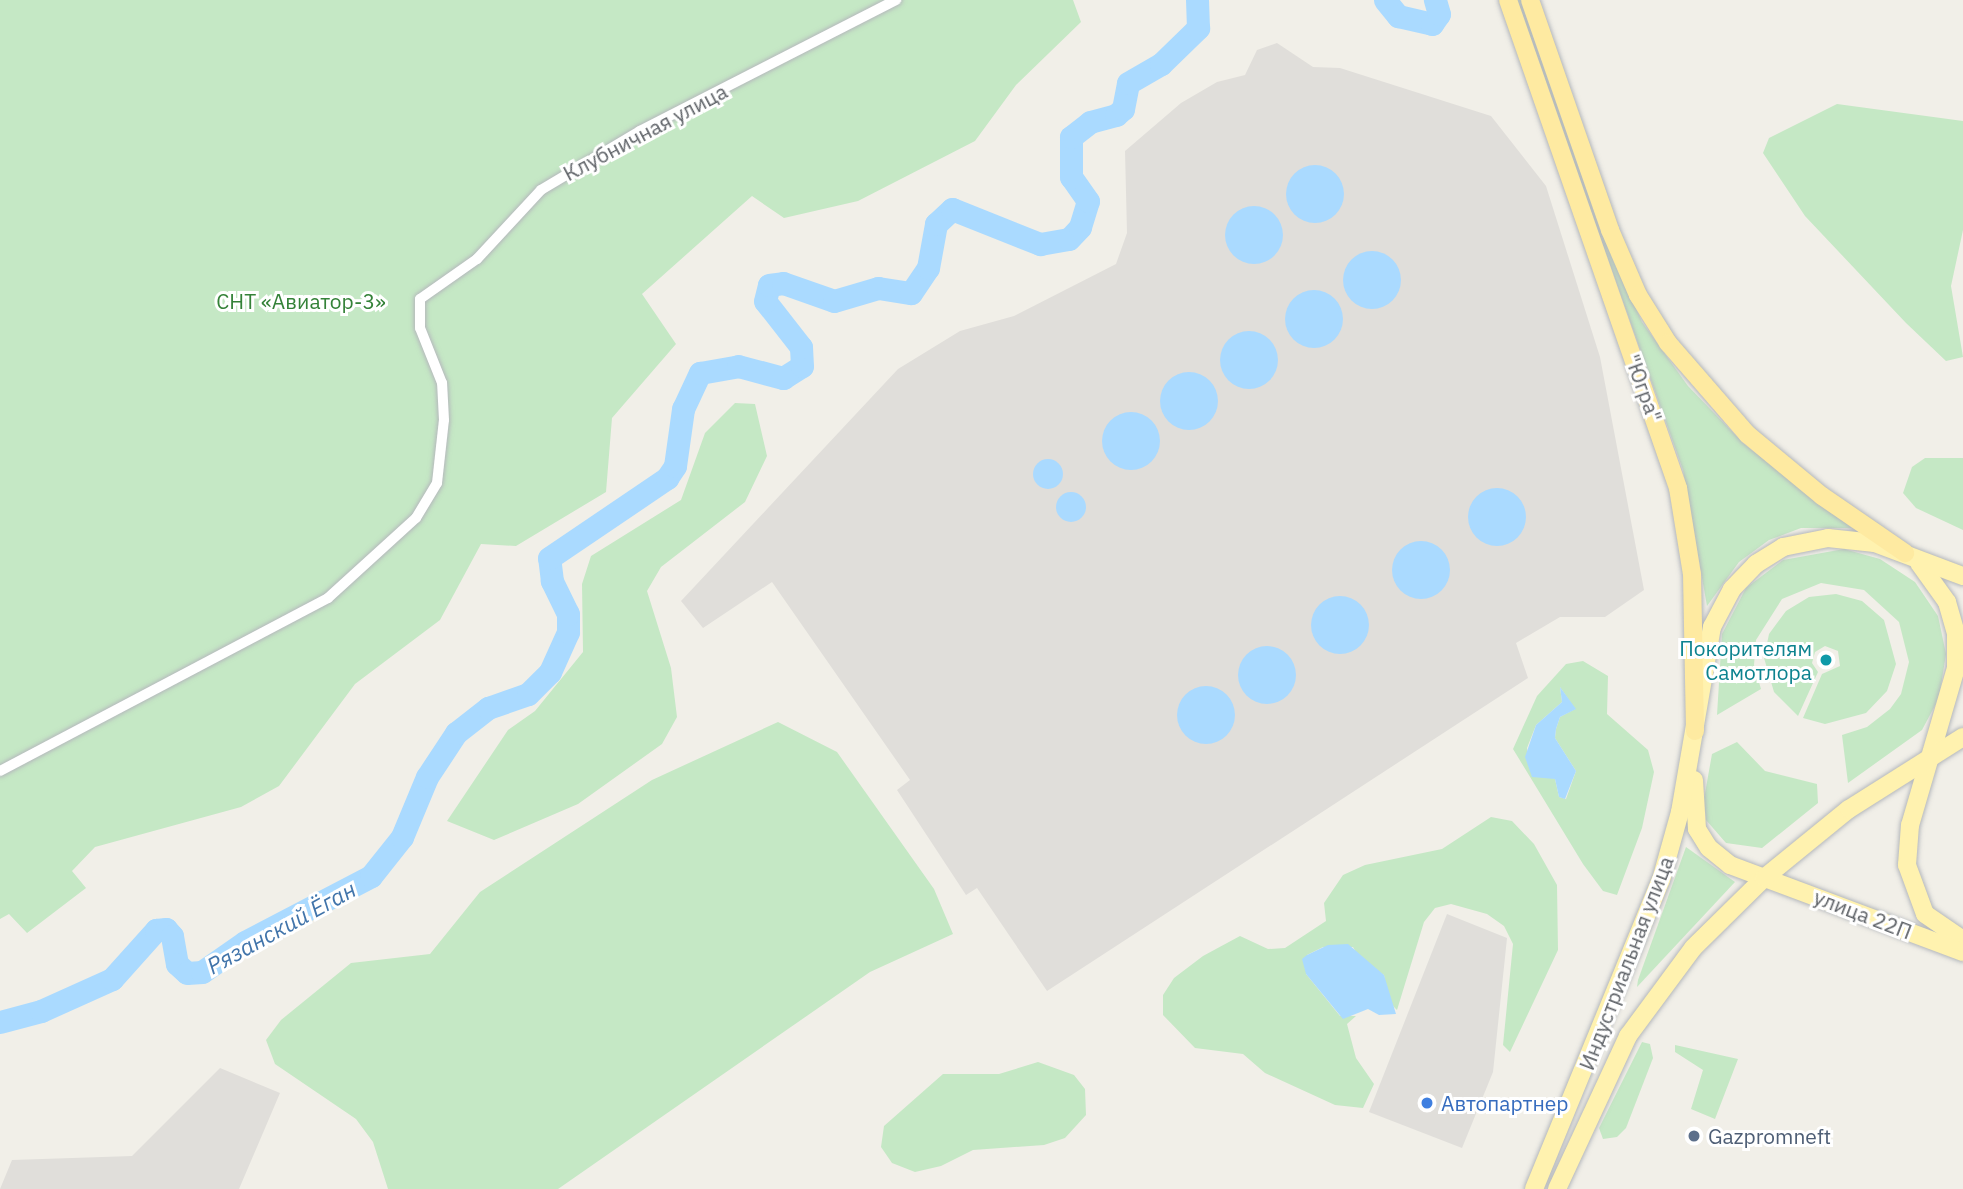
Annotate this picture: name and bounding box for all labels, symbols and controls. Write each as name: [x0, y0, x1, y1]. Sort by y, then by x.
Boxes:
street label: Клубничная улица: [559, 78, 731, 186]
park label: СНТ «Авиатор-3»: [216, 288, 386, 314]
street label: "Югра": [1620, 351, 1668, 425]
place label: Покорителям Самотлора: [1679, 635, 1812, 685]
marker: Покорителям Самотлора: [1818, 652, 1834, 668]
street label: Индустриальная улица: [1574, 853, 1678, 1073]
water label: Рязанский Ёган: [202, 875, 360, 979]
street label: улица 22П: [1810, 884, 1916, 944]
place label: Автопартнер: [1441, 1090, 1568, 1116]
marker: Автопартнер: [1419, 1095, 1435, 1111]
place label: Gazpromneft: [1708, 1123, 1831, 1149]
marker: Gazpromneft: [1686, 1128, 1702, 1144]

